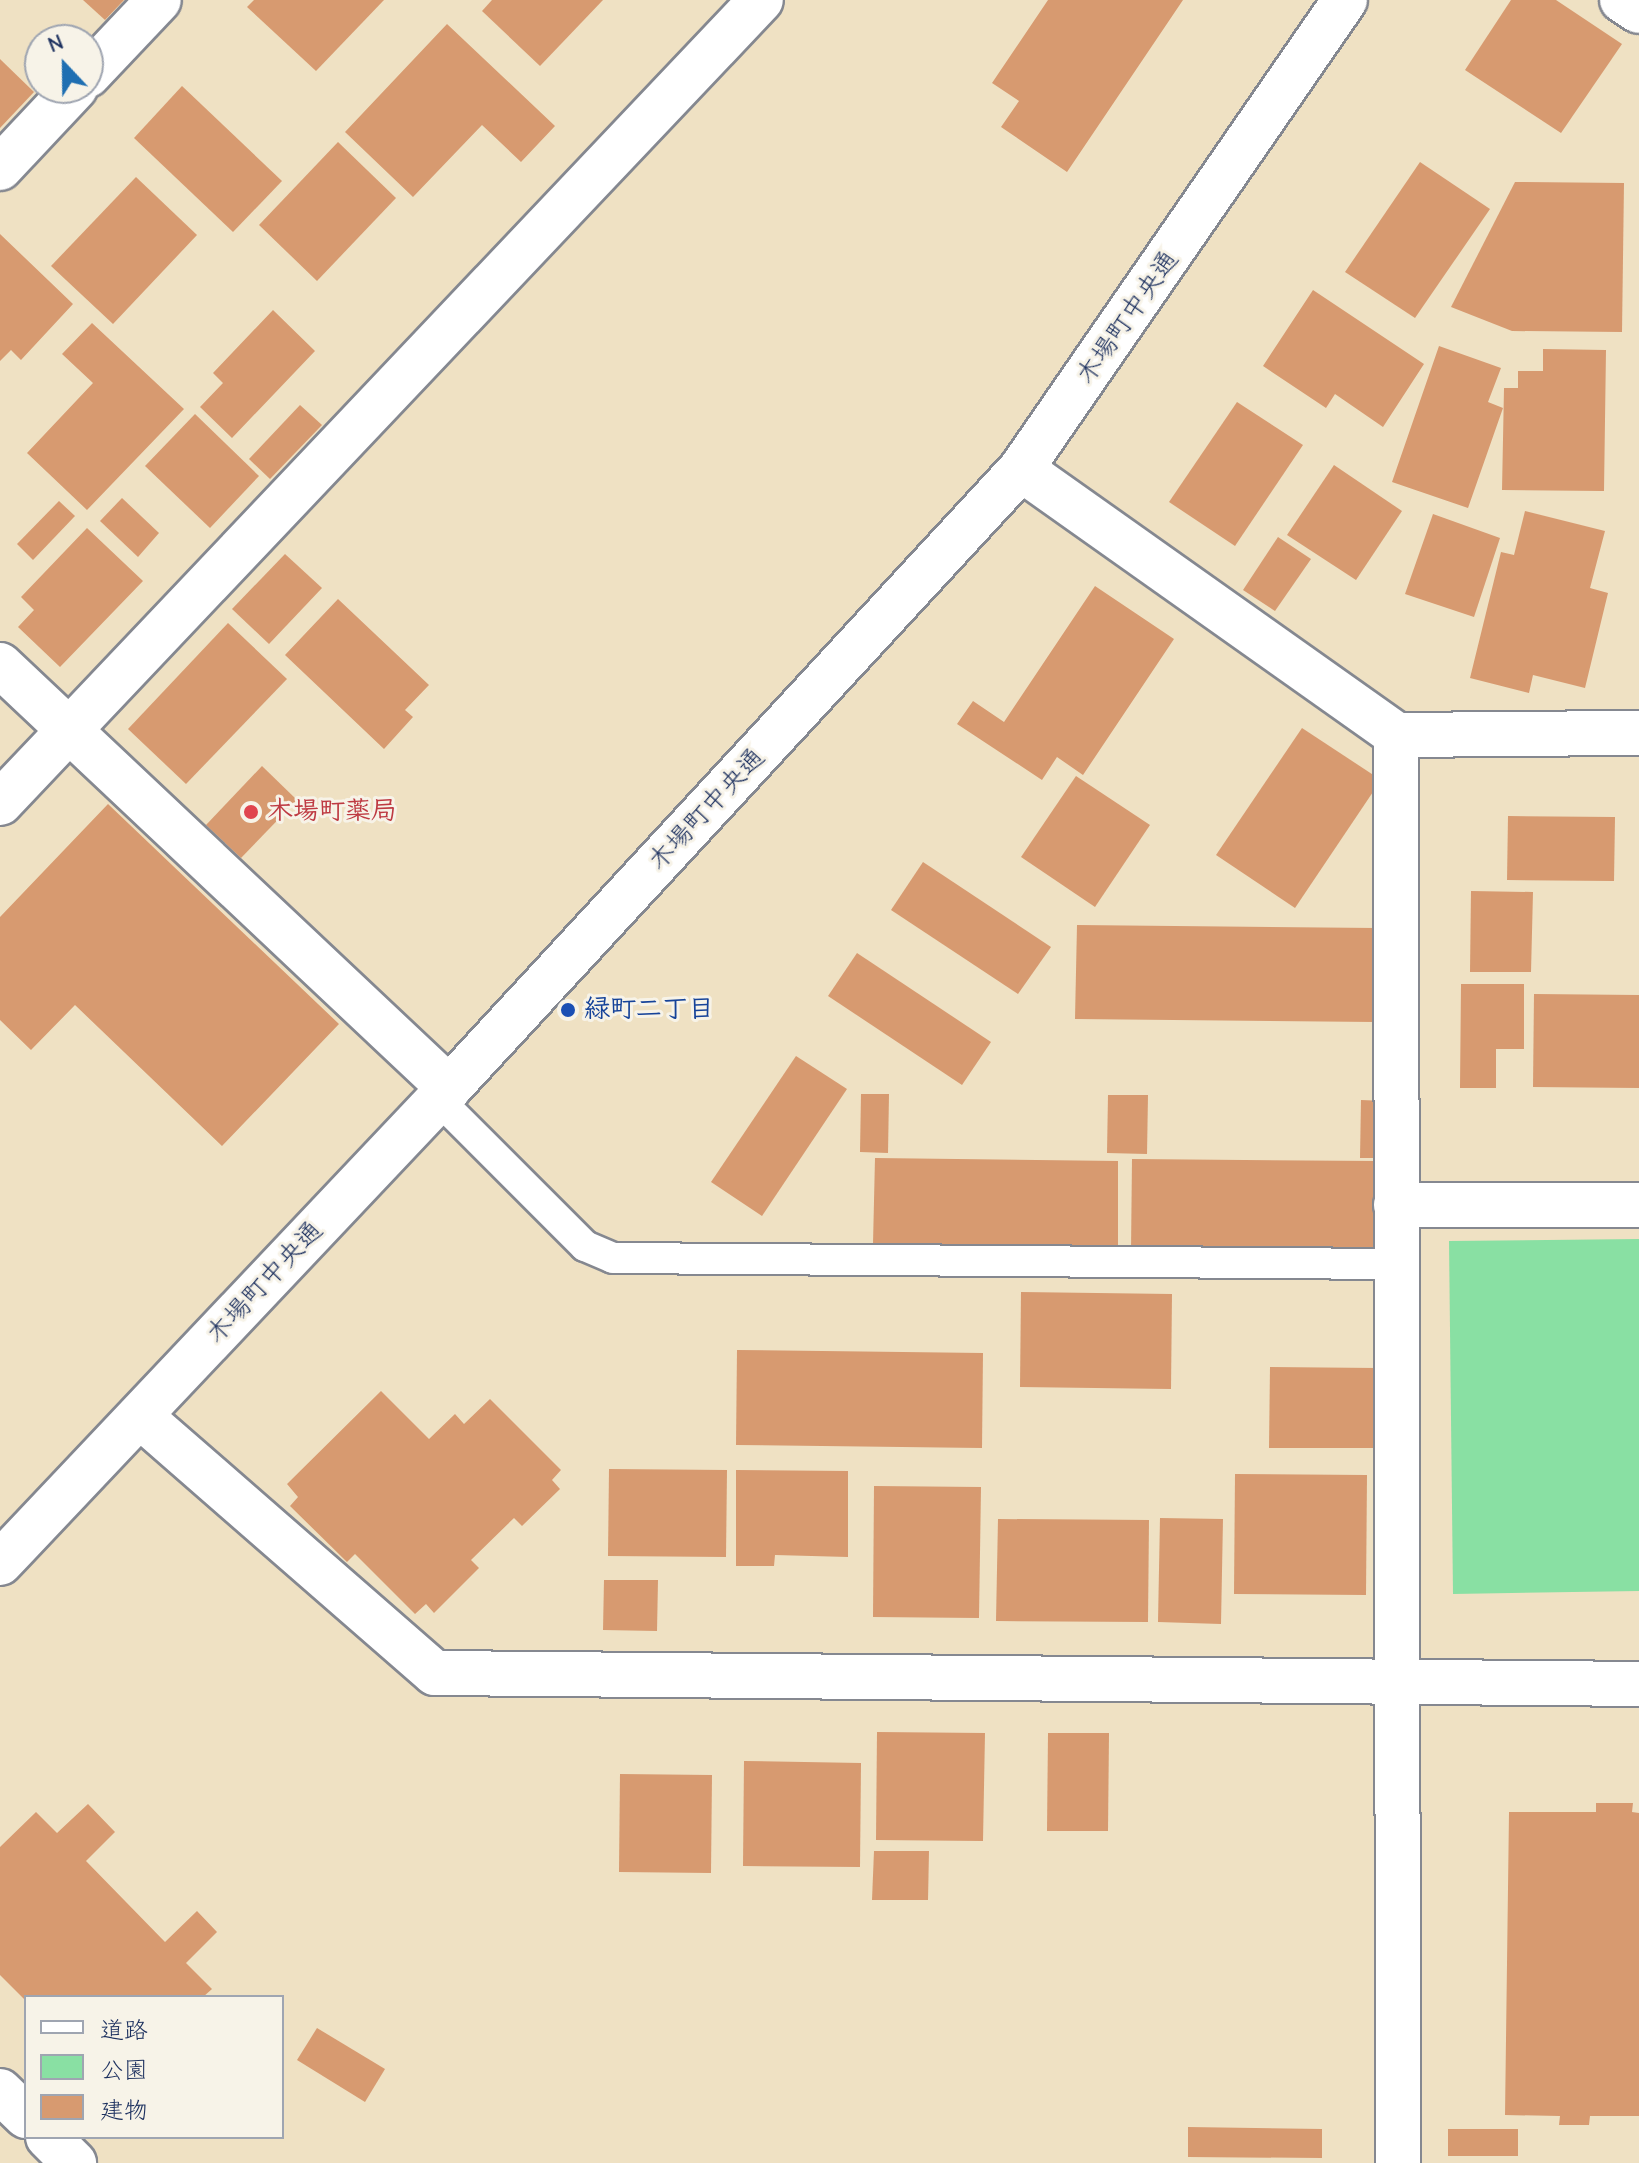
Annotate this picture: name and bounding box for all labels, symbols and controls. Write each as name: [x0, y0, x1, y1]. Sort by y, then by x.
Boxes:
north arrow: [24, 24, 104, 104]
text: N: [44, 29, 67, 58]
street label: 木場町中央通: [1070, 245, 1186, 391]
street label: 木場町中央通: [642, 742, 772, 878]
place label: 木場町薬局: [267, 796, 397, 828]
marker: 木場町薬局: [242, 803, 260, 821]
place label: 緑町二丁目: [584, 994, 714, 1026]
marker: 緑町二丁目: [559, 1001, 577, 1019]
street label: 木場町中央通: [200, 1215, 330, 1351]
legend: [24, 1995, 284, 2139]
text: 道路: [100, 2016, 148, 2044]
text: 公園: [100, 2056, 148, 2084]
text: 建物: [100, 2096, 148, 2124]

